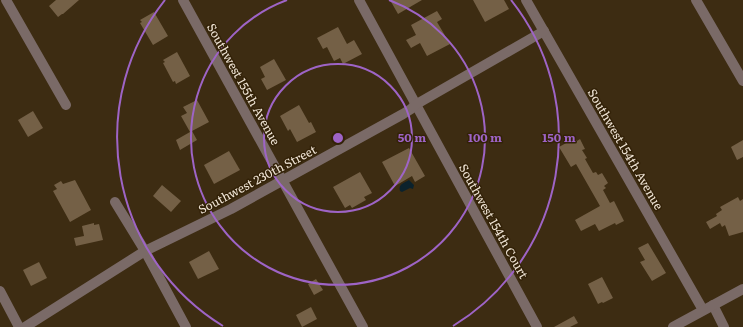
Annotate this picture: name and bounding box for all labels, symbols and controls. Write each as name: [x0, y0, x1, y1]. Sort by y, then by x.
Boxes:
street label: Southwest 155th Avenue: [203, 20, 285, 148]
street label: Southwest 154th Avenue: [584, 85, 668, 213]
text: 50 m: [398, 128, 426, 146]
text: 100 m: [468, 128, 502, 146]
text: 150 m: [542, 128, 576, 146]
centre of rings: [331, 131, 345, 145]
street label: Southwest 230th Street: [195, 140, 319, 218]
street label: Southwest 154th Court: [455, 160, 533, 282]

